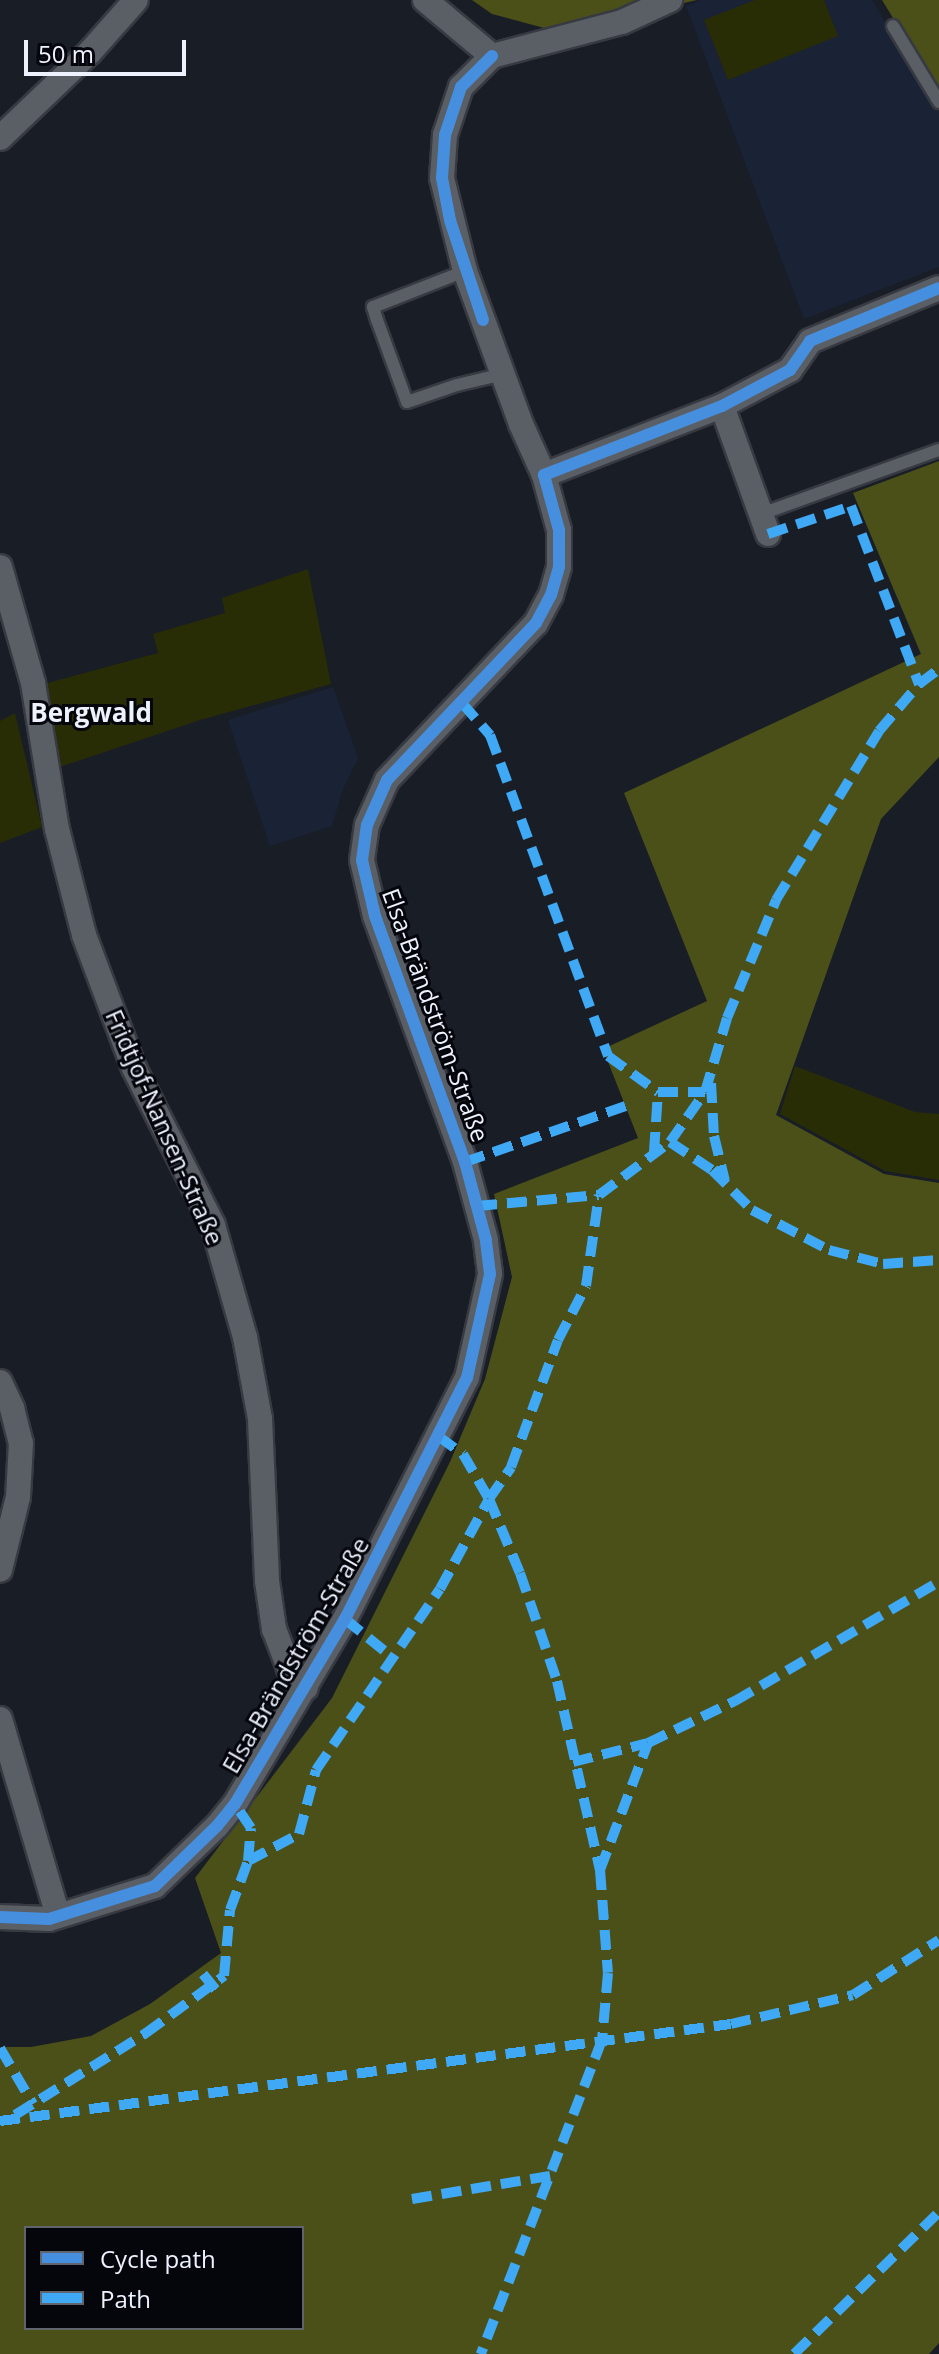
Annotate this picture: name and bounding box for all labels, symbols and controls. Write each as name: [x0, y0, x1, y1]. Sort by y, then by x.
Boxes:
scale bar: [28, 24, 190, 74]
text: 50 m: [38, 37, 94, 70]
district label: Bergwald: [30, 697, 152, 729]
street label: Elsa-Brändström-Straße: [377, 884, 495, 1146]
street label: Fridtjof-Nansen-Straße: [100, 1005, 230, 1249]
street label: Elsa-Brändström-Straße: [216, 1532, 374, 1778]
legend: [24, 2226, 304, 2330]
text: Cycle path: [100, 2242, 216, 2275]
text: Path: [100, 2282, 151, 2315]

